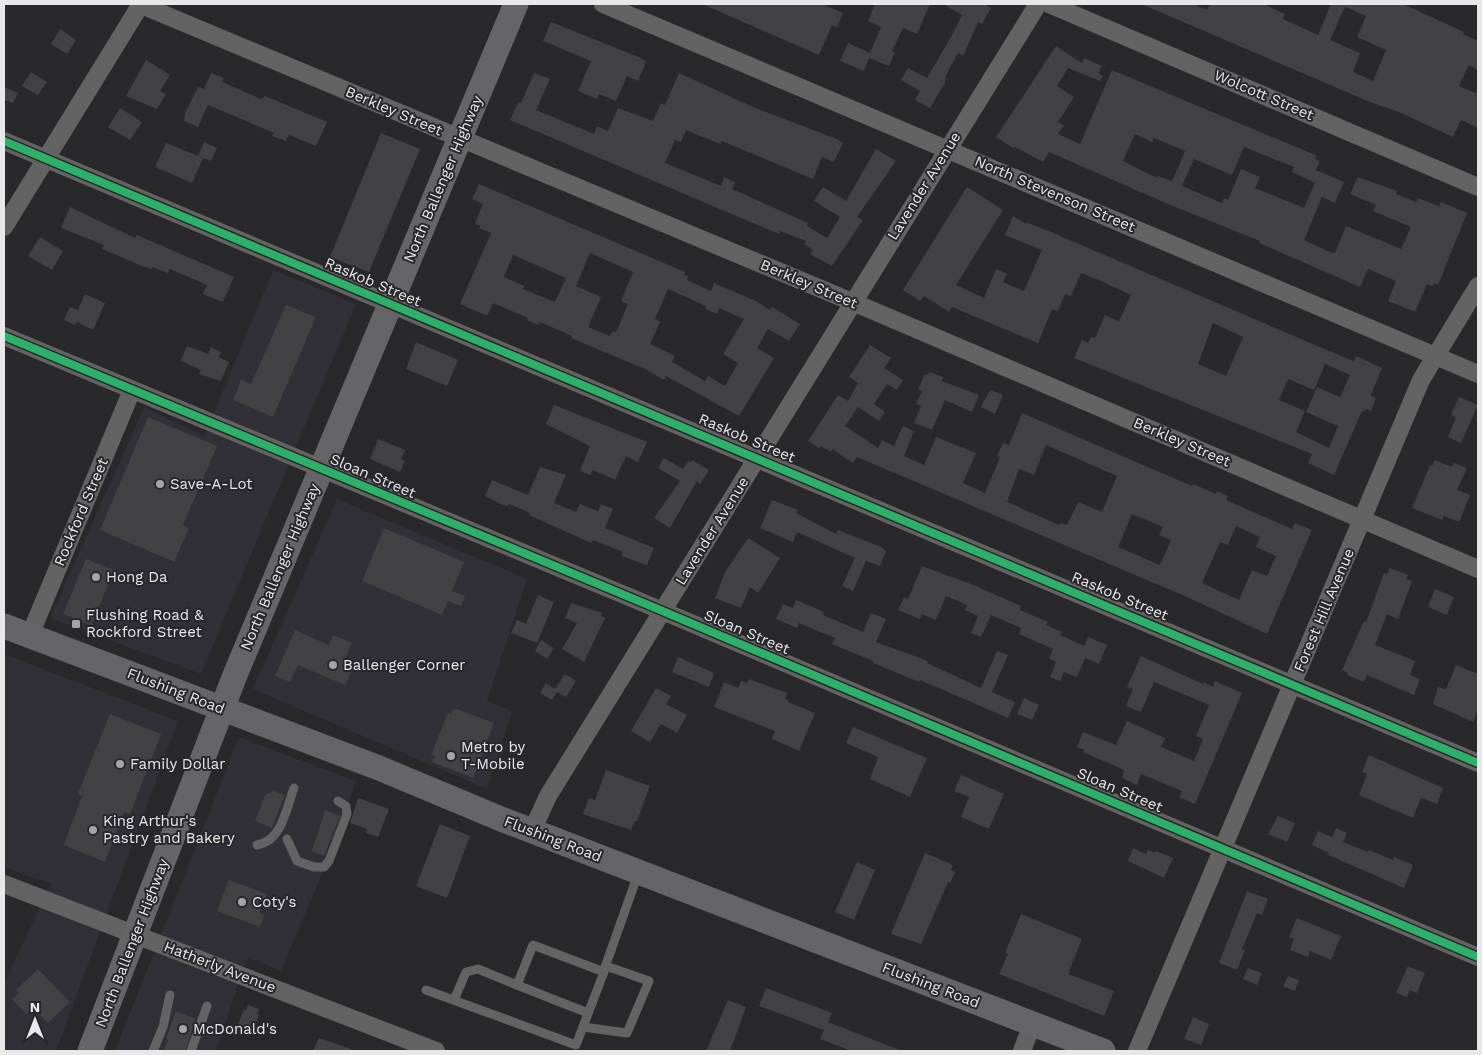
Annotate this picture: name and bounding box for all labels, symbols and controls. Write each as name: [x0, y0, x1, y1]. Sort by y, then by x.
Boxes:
street label: Wolcott Street: [1211, 66, 1317, 124]
street label: Berkley Street: [343, 82, 446, 140]
street label: North Ballenger Highway: [400, 93, 486, 265]
street label: Lavender Avenue: [883, 128, 965, 244]
street label: North Stevenson Street: [972, 152, 1139, 236]
street label: Raskob Street: [322, 254, 425, 311]
street label: Berkley Street: [758, 255, 861, 313]
street label: Raskob Street: [696, 410, 799, 467]
street label: Berkley Street: [1131, 413, 1234, 471]
street label: Sloan Street: [327, 450, 419, 502]
street label: Rockford Street: [50, 455, 112, 569]
street label: Lavender Avenue: [671, 473, 753, 589]
place label: Save-A-Lot: [170, 475, 253, 493]
marker: Save-A-Lot: [154, 478, 166, 490]
street label: North Ballenger Highway: [237, 481, 323, 653]
street label: Forest Hill Avenue: [1290, 546, 1358, 674]
place label: Hong Da: [106, 568, 168, 586]
street label: Raskob Street: [1069, 568, 1172, 625]
marker: Hong Da: [90, 571, 102, 583]
place label: Flushing Road & Rockford Street: [86, 606, 204, 641]
street label: Sloan Street: [701, 606, 793, 658]
marker: Flushing Road & Rockford Street: [70, 618, 82, 630]
place label: Ballenger Corner: [343, 656, 465, 674]
marker: Ballenger Corner: [327, 659, 339, 671]
street label: Flushing Road: [125, 664, 227, 718]
place label: Metro by T-Mobile: [461, 738, 526, 773]
marker: Metro by T-Mobile: [445, 750, 457, 762]
place label: Family Dollar: [130, 755, 225, 773]
marker: Family Dollar: [114, 758, 126, 770]
street label: Sloan Street: [1074, 764, 1166, 816]
place label: King Arthur's Pastry and Bakery: [103, 812, 235, 847]
street label: Flushing Road: [502, 812, 604, 866]
marker: King Arthur's Pastry and Bakery: [87, 824, 99, 836]
street label: North Ballenger Highway: [91, 856, 173, 1030]
place label: Coty's: [252, 893, 296, 911]
marker: Coty's: [236, 896, 248, 908]
street label: Hatherly Avenue: [161, 937, 279, 997]
street label: Flushing Road: [880, 958, 982, 1012]
north arrow: [10, 995, 60, 1045]
text: N: [30, 999, 40, 1015]
place label: McDonald's: [193, 1020, 277, 1038]
marker: McDonald's: [177, 1023, 189, 1035]

